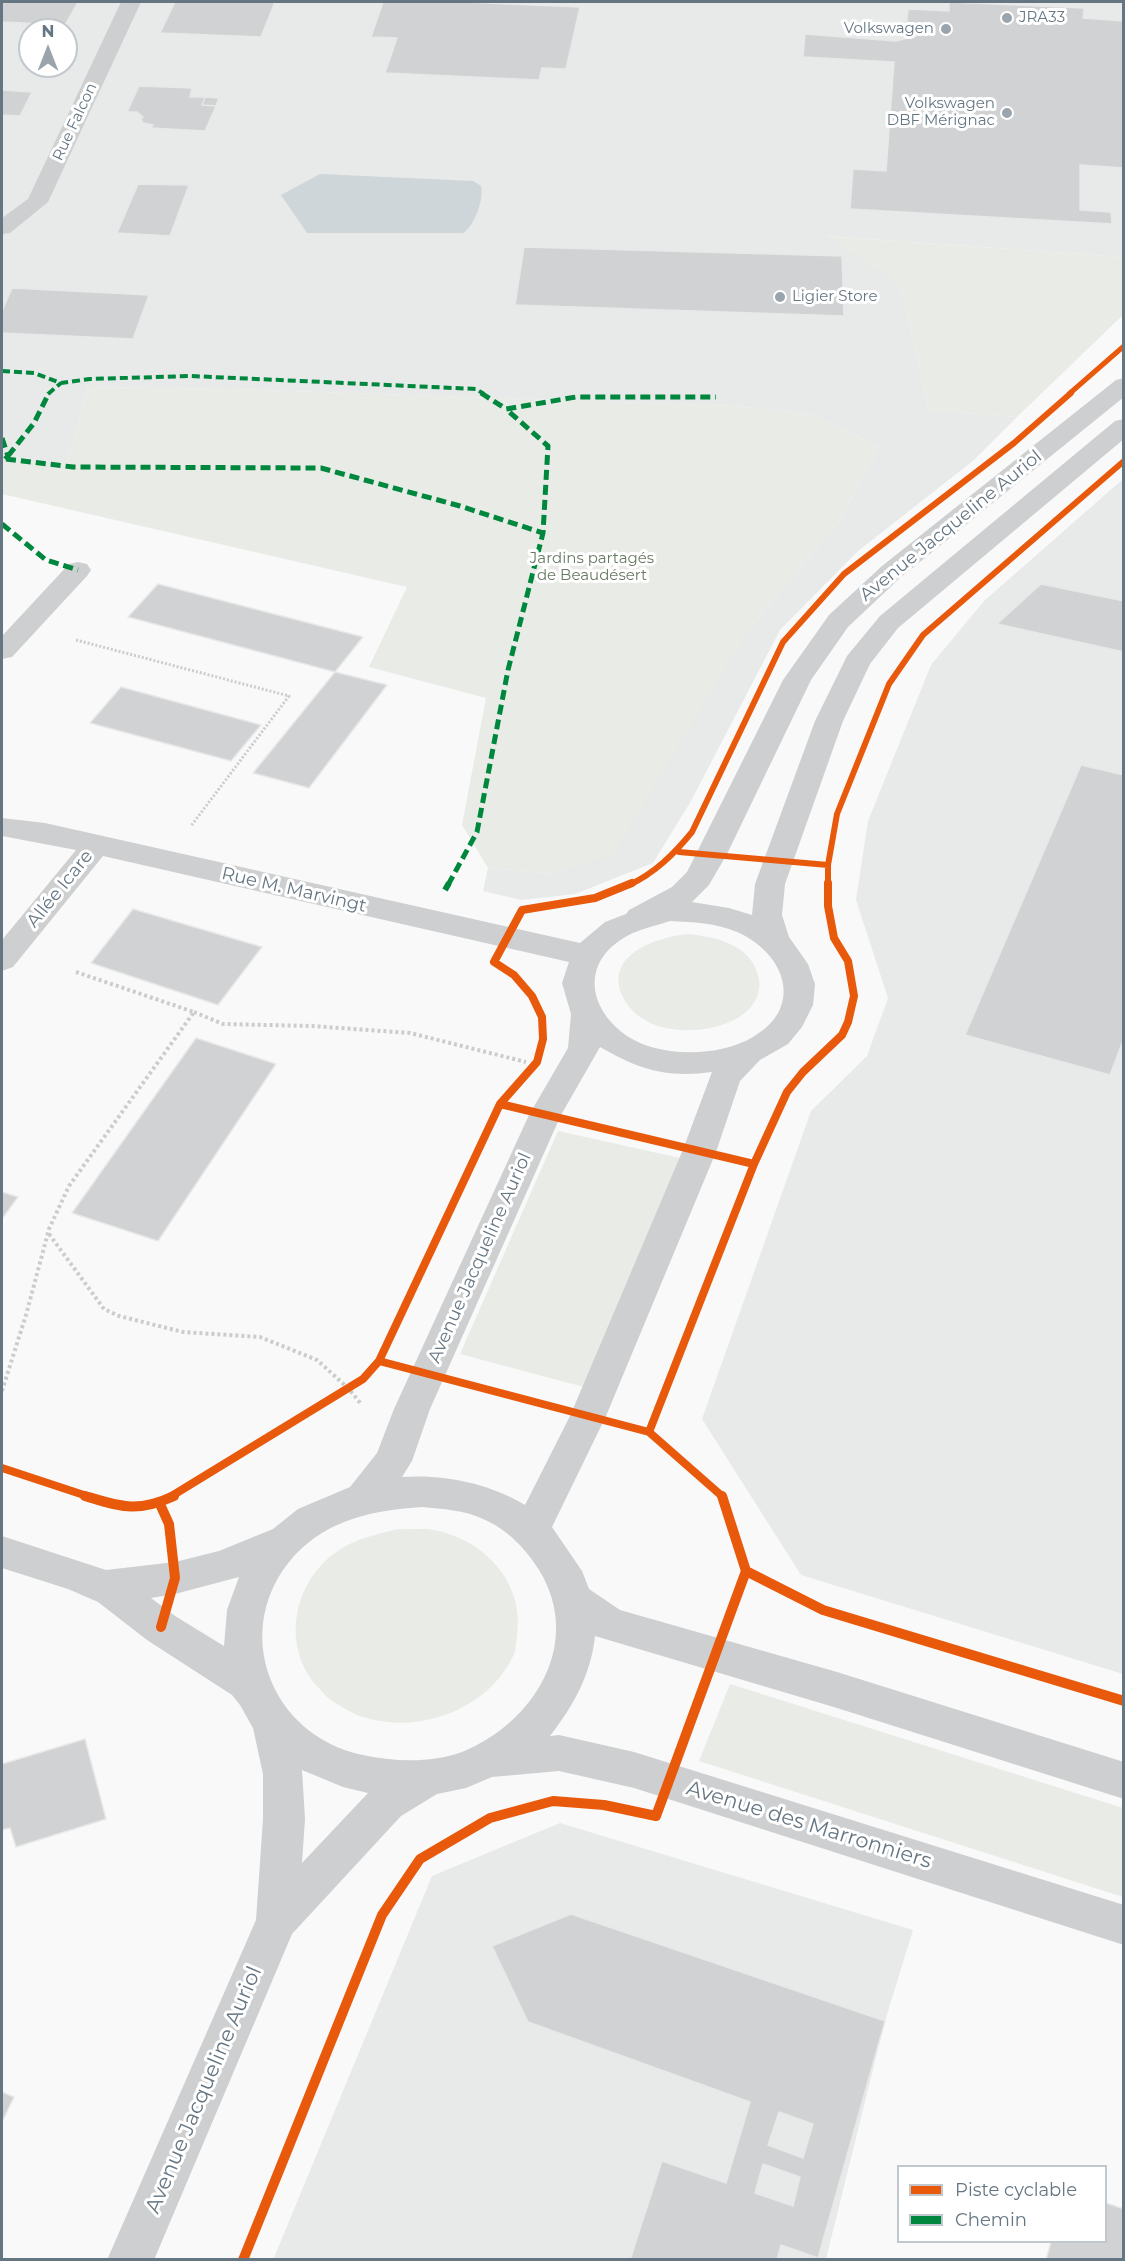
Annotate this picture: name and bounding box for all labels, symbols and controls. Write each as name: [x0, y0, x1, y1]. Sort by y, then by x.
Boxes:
place label: JRA33: [1019, 9, 1065, 27]
marker: JRA33: [1000, 11, 1014, 25]
north arrow: [18, 18, 78, 78]
place label: Volkswagen: [844, 20, 934, 38]
text: N: [42, 22, 54, 41]
marker: Volkswagen: [939, 22, 953, 36]
street label: Rue Falcon: [49, 80, 101, 164]
place label: Volkswagen DBF Mérignac: [887, 95, 995, 130]
marker: Volkswagen DBF Mérignac: [1000, 106, 1014, 120]
place label: Ligier Store: [792, 288, 878, 306]
marker: Ligier Store: [773, 290, 787, 304]
street label: Avenue Jacqueline Auriol: [856, 446, 1046, 606]
park label: Jardins partagés de Beaudésert: [530, 550, 654, 585]
street label: Allée Icare: [22, 846, 98, 932]
street label: Rue M. Marvingt: [219, 863, 369, 917]
street label: Avenue Jacqueline Auriol: [424, 1150, 536, 1366]
street label: Avenue des Marronniers: [683, 1776, 935, 1874]
street label: Avenue Jacqueline Auriol: [140, 1963, 268, 2217]
legend: [897, 2165, 1107, 2243]
text: Piste cyclable: [955, 2179, 1077, 2201]
text: Chemin: [955, 2209, 1027, 2231]

